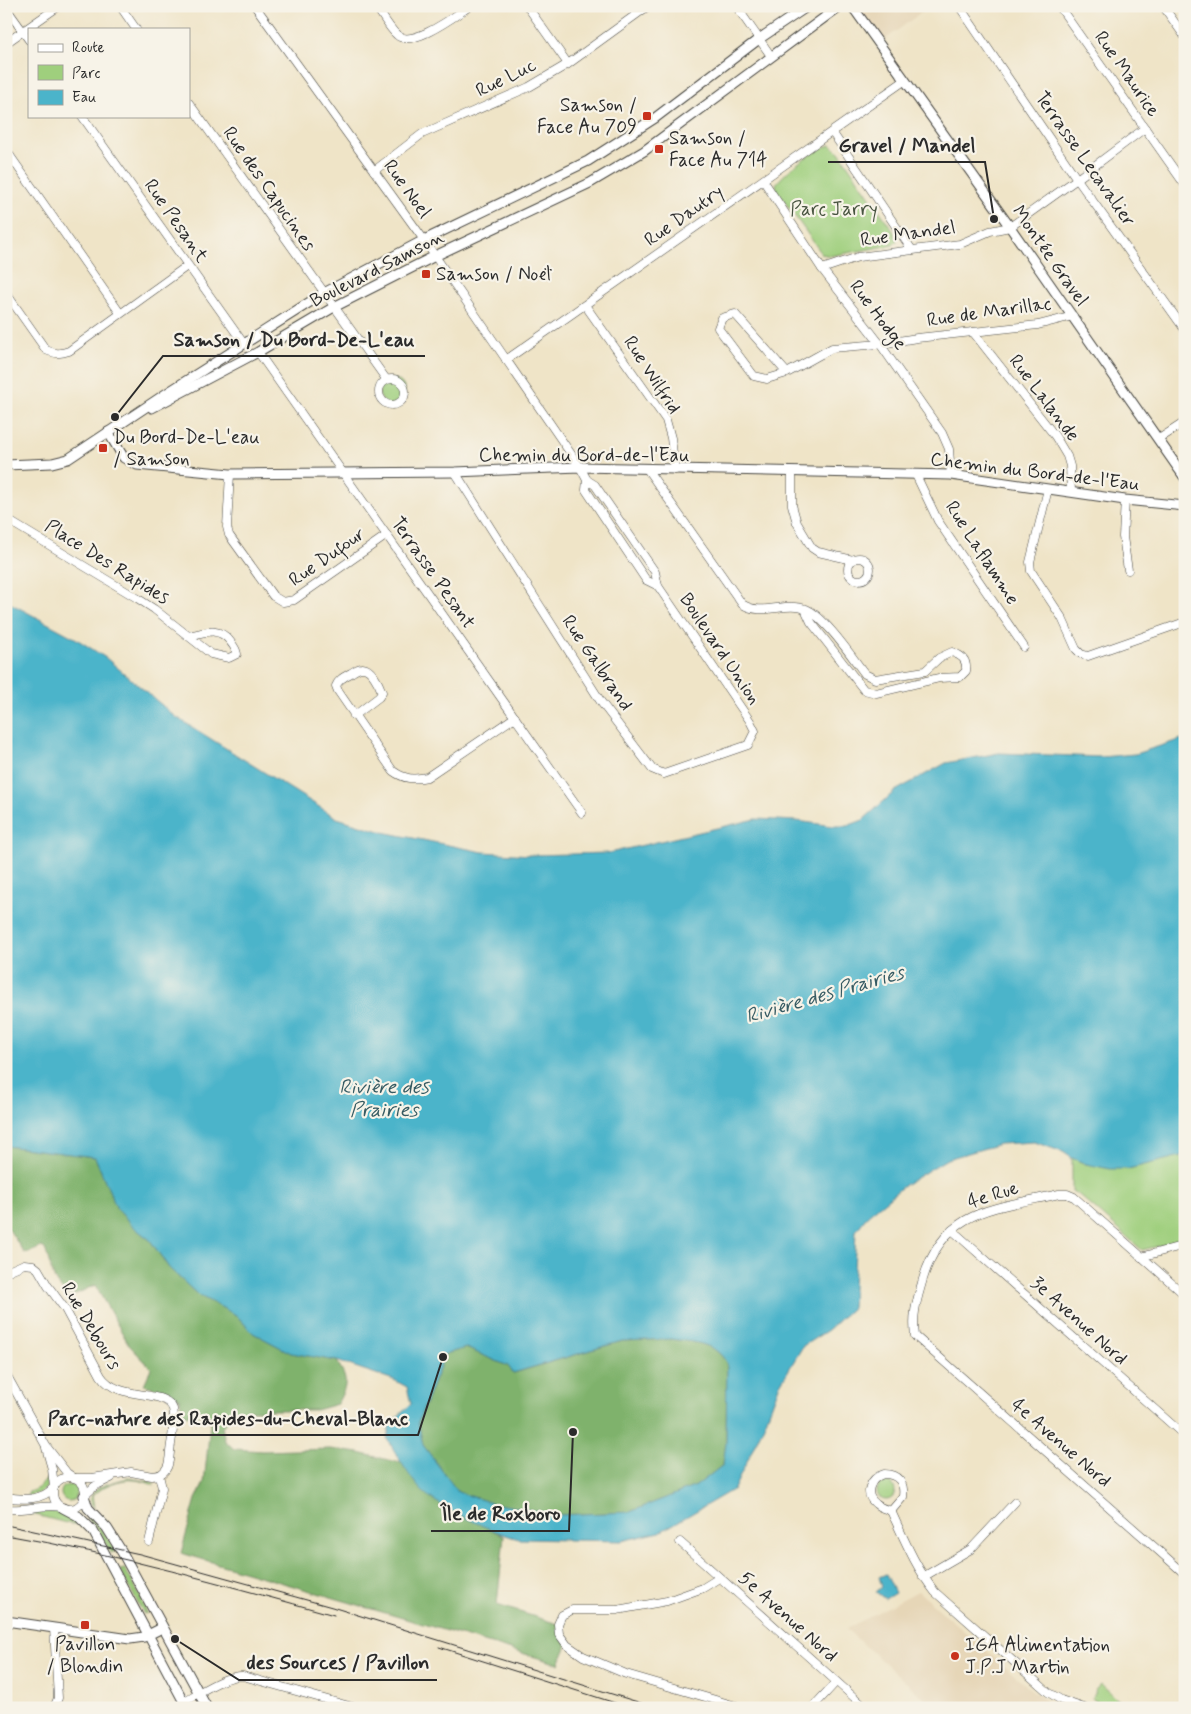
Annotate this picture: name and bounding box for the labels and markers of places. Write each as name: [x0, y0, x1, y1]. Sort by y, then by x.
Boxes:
place label: Samson / Face Au 709: [537, 93, 637, 140]
marker: Samson / Face Au 709: [641, 110, 653, 122]
place label: Samson / Face Au 714: [669, 126, 767, 173]
callout: Gravel / Mandel: [828, 127, 985, 162]
marker: Samson / Face Au 714: [653, 143, 665, 155]
place label: Samson / Noël: [436, 262, 552, 287]
marker: Samson / Noël: [420, 268, 432, 280]
callout: Samson / Du Bord-De-L'eau: [163, 321, 425, 356]
place label: Du Bord-De-L'eau / Samson: [113, 425, 260, 472]
marker: Du Bord-De-L'eau / Samson: [97, 442, 109, 454]
callout: Parc-nature des Rapides-du-Cheval-Blanc: [38, 1400, 418, 1435]
callout: Île de Roxboro: [431, 1496, 569, 1531]
marker: Pavillon / Blondin: [79, 1619, 91, 1631]
place label: Pavillon / Blondin: [47, 1632, 123, 1679]
place label: IGA Alimentation J.P.J Martin: [965, 1633, 1110, 1680]
callout: des Sources / Pavillon: [239, 1645, 437, 1680]
marker: IGA Alimentation J.P.J Martin: [949, 1650, 961, 1662]

